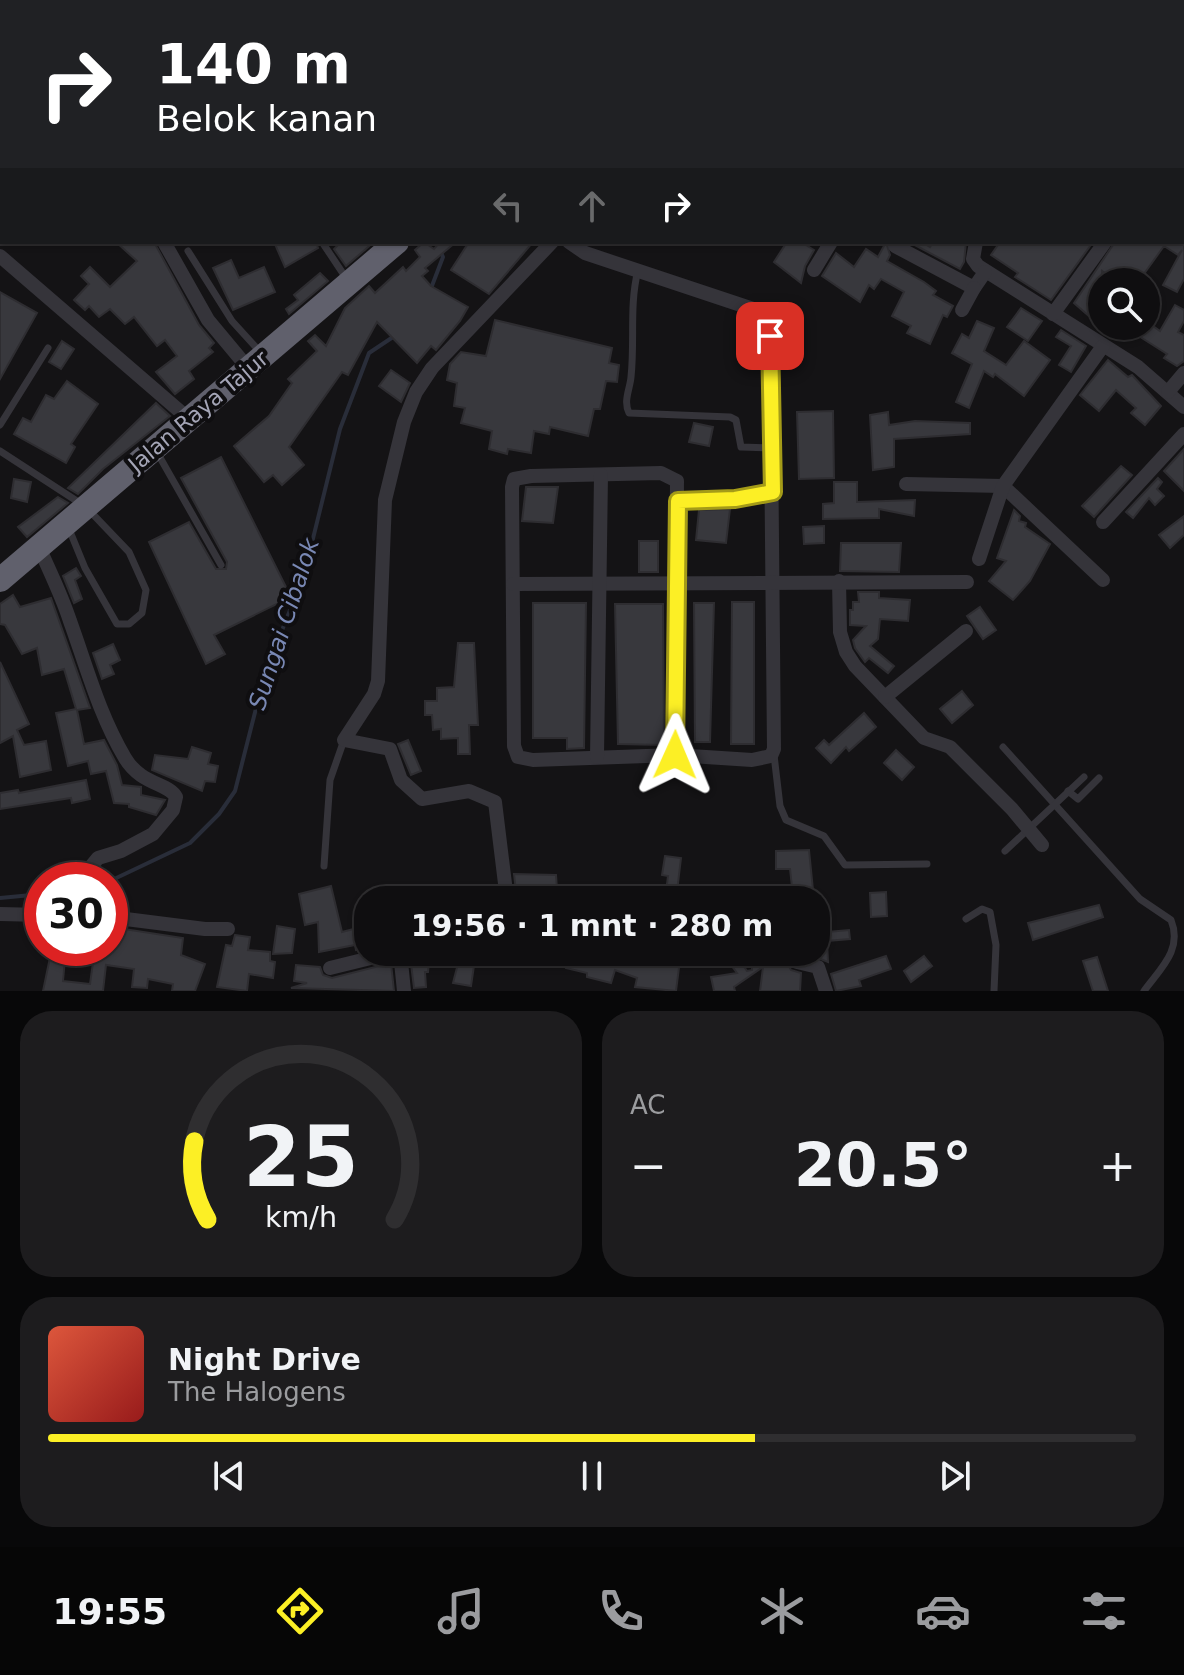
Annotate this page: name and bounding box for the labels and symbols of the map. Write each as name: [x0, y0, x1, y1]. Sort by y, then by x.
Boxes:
pin: [736, 302, 804, 370]
street label: Jalan Raya Tajur: [122, 345, 274, 478]
water label: Sungai Cibalok: [243, 534, 325, 713]
position arrow: [633, 713, 717, 797]
speed limit sign: 30: [24, 862, 128, 966]

